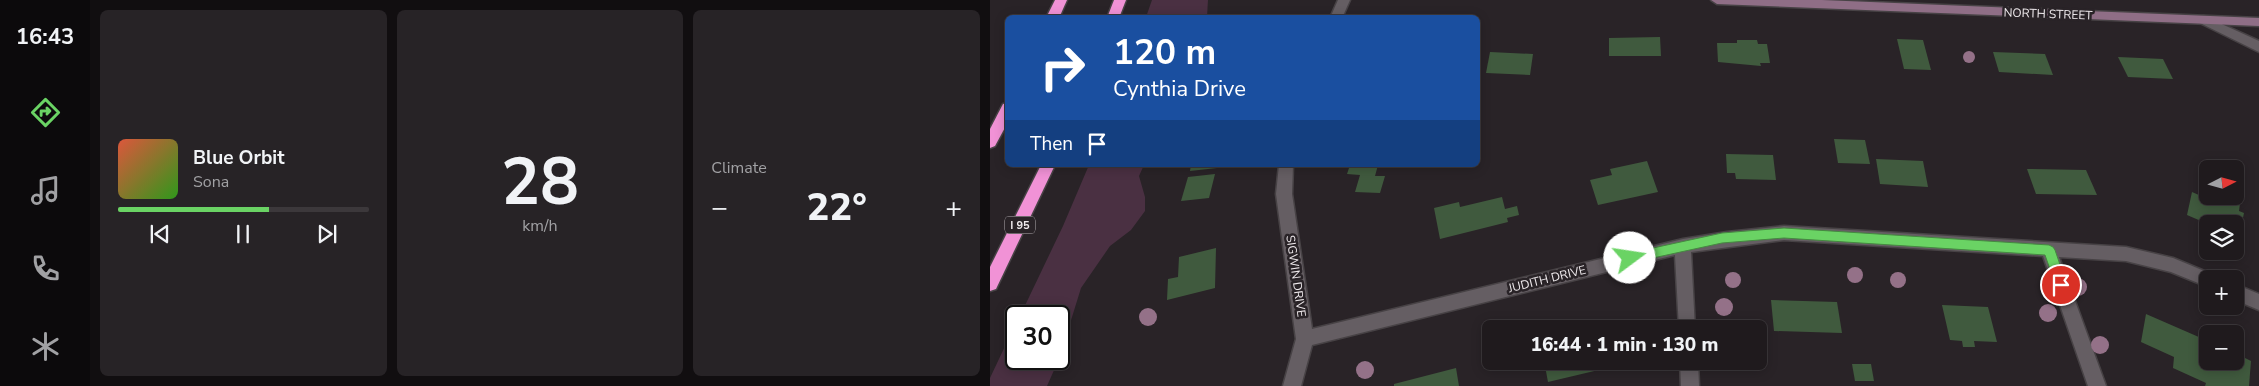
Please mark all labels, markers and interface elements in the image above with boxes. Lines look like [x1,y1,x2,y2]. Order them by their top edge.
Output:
street label: NORTH STREET [2003,4,2093,24]
text: 16:43 [16,22,74,52]
text: 120 m [1113,29,1216,76]
icon: right [1030,35,1095,100]
text: Cynthia Drive [1113,74,1246,104]
icon: directions [28,95,63,130]
icon: arrive [1083,130,1111,158]
text: Then [1030,131,1073,157]
text: 28 [501,138,579,227]
text: Blue Orbit [193,145,284,171]
text: Climate [711,157,767,179]
north arrow [2199,160,2244,205]
map controls [2199,160,2244,370]
text: Sona [193,171,229,193]
icon: music [28,173,63,208]
text: 22° [807,182,867,233]
text: − [711,189,728,227]
text: + [945,189,962,227]
text: km/h [522,215,558,237]
button: layers [2199,215,2244,260]
road number: I 95 [1005,216,1035,234]
icon: previous [146,220,174,248]
icon: pause [229,220,257,248]
icon: next [313,220,341,248]
position arrow [1603,231,1655,283]
street label: SIGWIN DRIVE [1282,234,1310,318]
icon: phone [28,251,63,286]
street label: JUDITH DRIVE [1506,262,1587,297]
pin [2040,264,2082,306]
button: + [2199,270,2244,315]
icon: arrive [2047,271,2075,299]
speed limit sign: 30 [1005,305,1070,370]
button: − [2199,325,2244,370]
icon: climate [28,329,63,364]
text: 16:44 · 1 min · 130 m [1531,332,1718,358]

